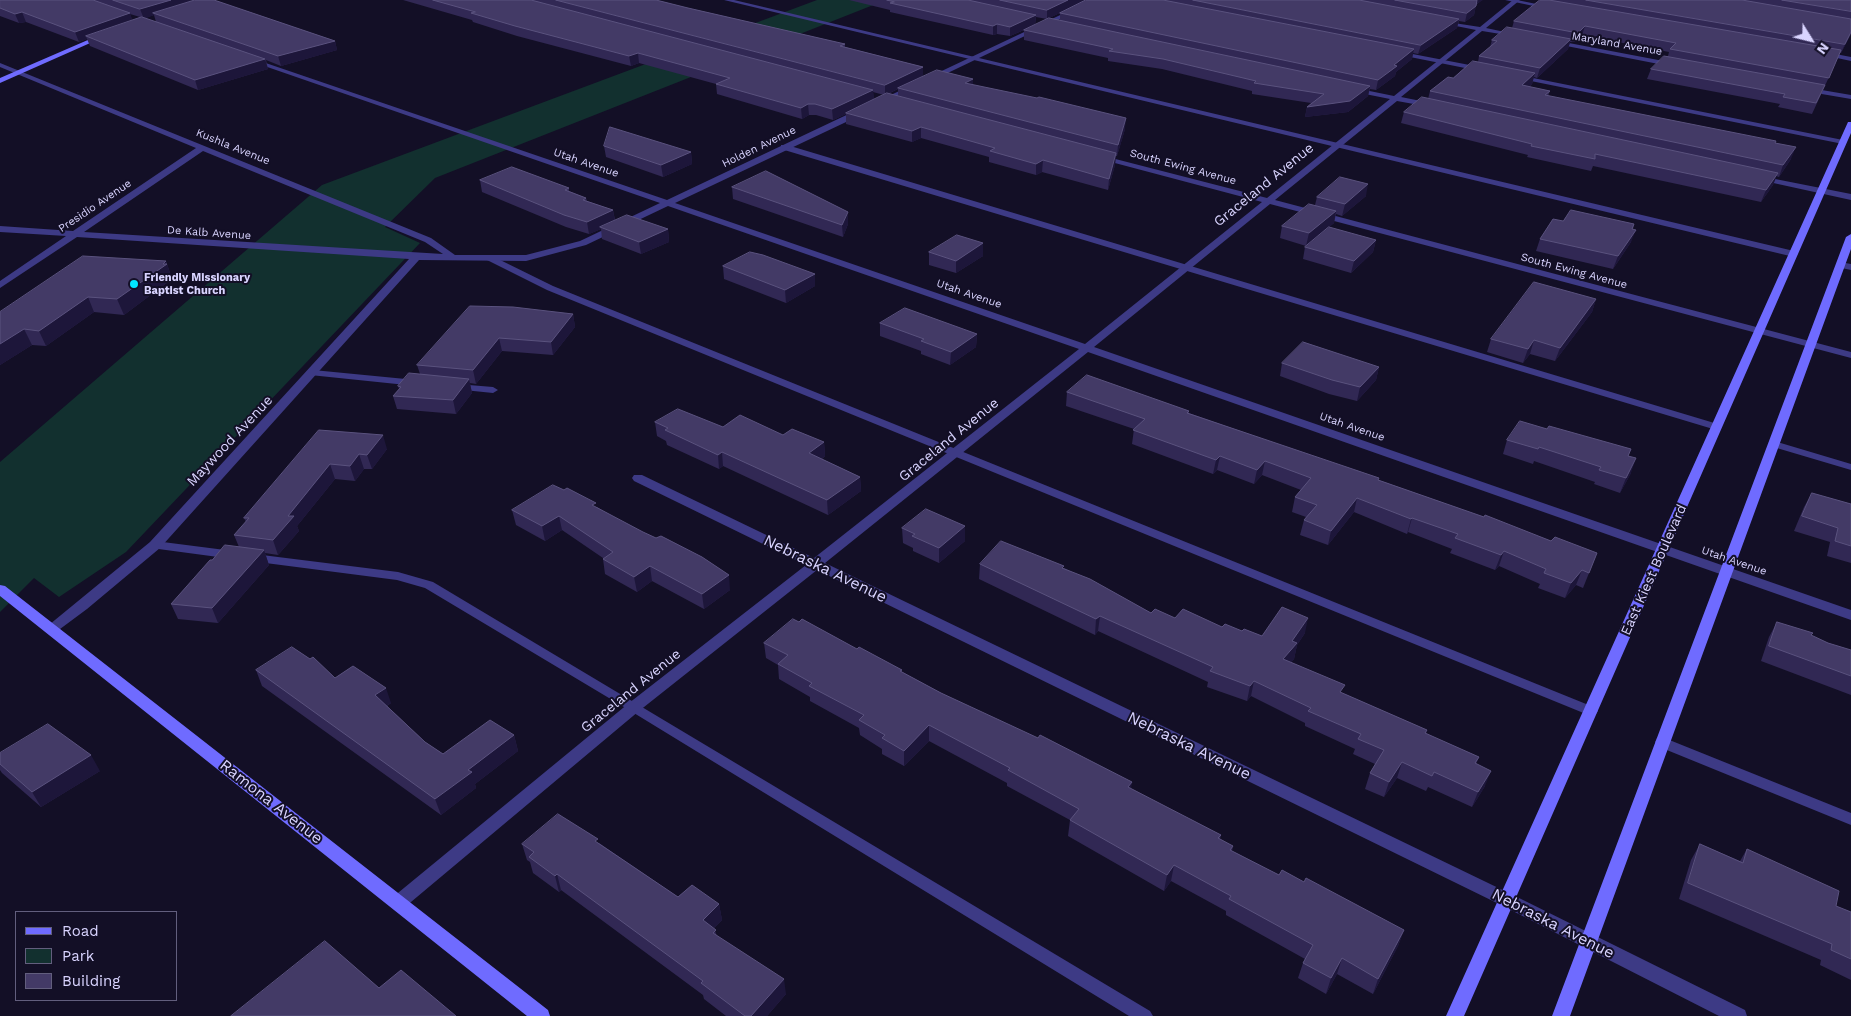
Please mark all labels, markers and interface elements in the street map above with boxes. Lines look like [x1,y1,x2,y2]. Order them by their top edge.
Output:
north arrow [1786,15,1836,65]
street label: Maryland Avenue [1571,30,1663,58]
text: N [1814,40,1833,58]
street label: Holden Avenue [720,123,798,171]
street label: Kushla Avenue [194,126,272,168]
street label: Graceland Avenue [1211,140,1317,230]
street label: Utah Avenue [552,146,620,180]
street label: South Ewing Avenue [1128,146,1238,188]
street label: Presidio Avenue [56,177,134,235]
street label: De Kalb Avenue [167,223,251,243]
street label: South Ewing Avenue [1519,250,1629,292]
place label: Friendly Missionary Baptist Church [144,271,250,297]
street label: Utah Avenue [935,277,1003,311]
marker: Friendly Missionary Baptist Church [128,278,140,290]
street label: Maywood Avenue [184,392,276,490]
street label: Graceland Avenue [896,395,1002,485]
street label: Utah Avenue [1318,410,1386,444]
street label: East Kiest Boulevard [1618,502,1690,638]
street label: Nebraska Avenue [760,531,890,607]
street label: Utah Avenue [1700,544,1768,578]
street label: Graceland Avenue [578,646,684,736]
street label: Nebraska Avenue [1124,708,1254,784]
street label: Ramona Avenue [216,756,326,848]
street label: Nebraska Avenue [1489,885,1617,963]
legend [15,911,178,1001]
text: Road [62,922,99,940]
text: Park [62,947,94,965]
text: Building [62,972,120,990]

